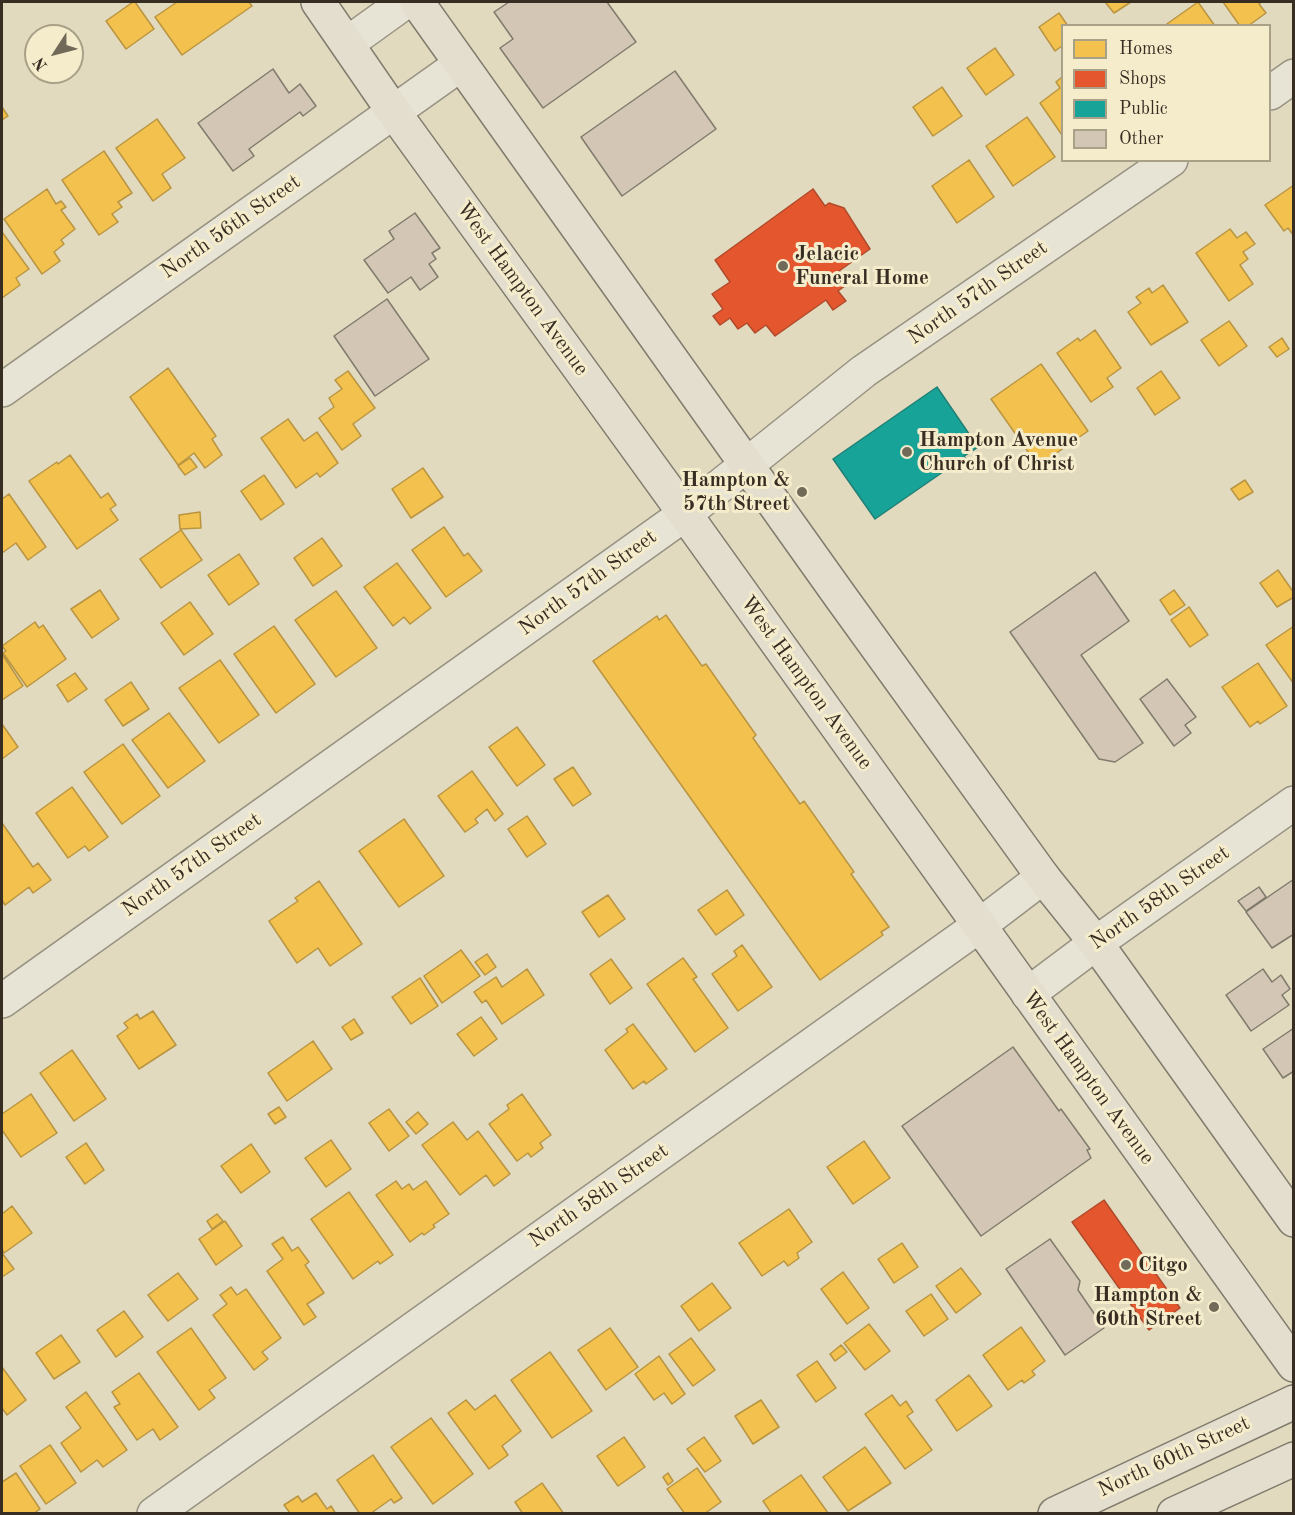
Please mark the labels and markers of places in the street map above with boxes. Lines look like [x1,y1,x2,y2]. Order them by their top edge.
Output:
place label: Jelacic Funeral Home [795,241,929,291]
marker: Jelacic Funeral Home [776,259,790,273]
place label: Hampton Avenue Church of Christ [919,427,1078,477]
marker: Hampton Avenue Church of Christ [900,445,914,459]
place label: Hampton & 57th Street [682,467,790,517]
marker: Hampton & 57th Street [795,485,809,499]
place label: Citgo [1138,1252,1188,1278]
marker: Citgo [1119,1258,1133,1272]
place label: Hampton & 60th Street [1094,1282,1202,1332]
marker: Hampton & 60th Street [1207,1300,1221,1314]

